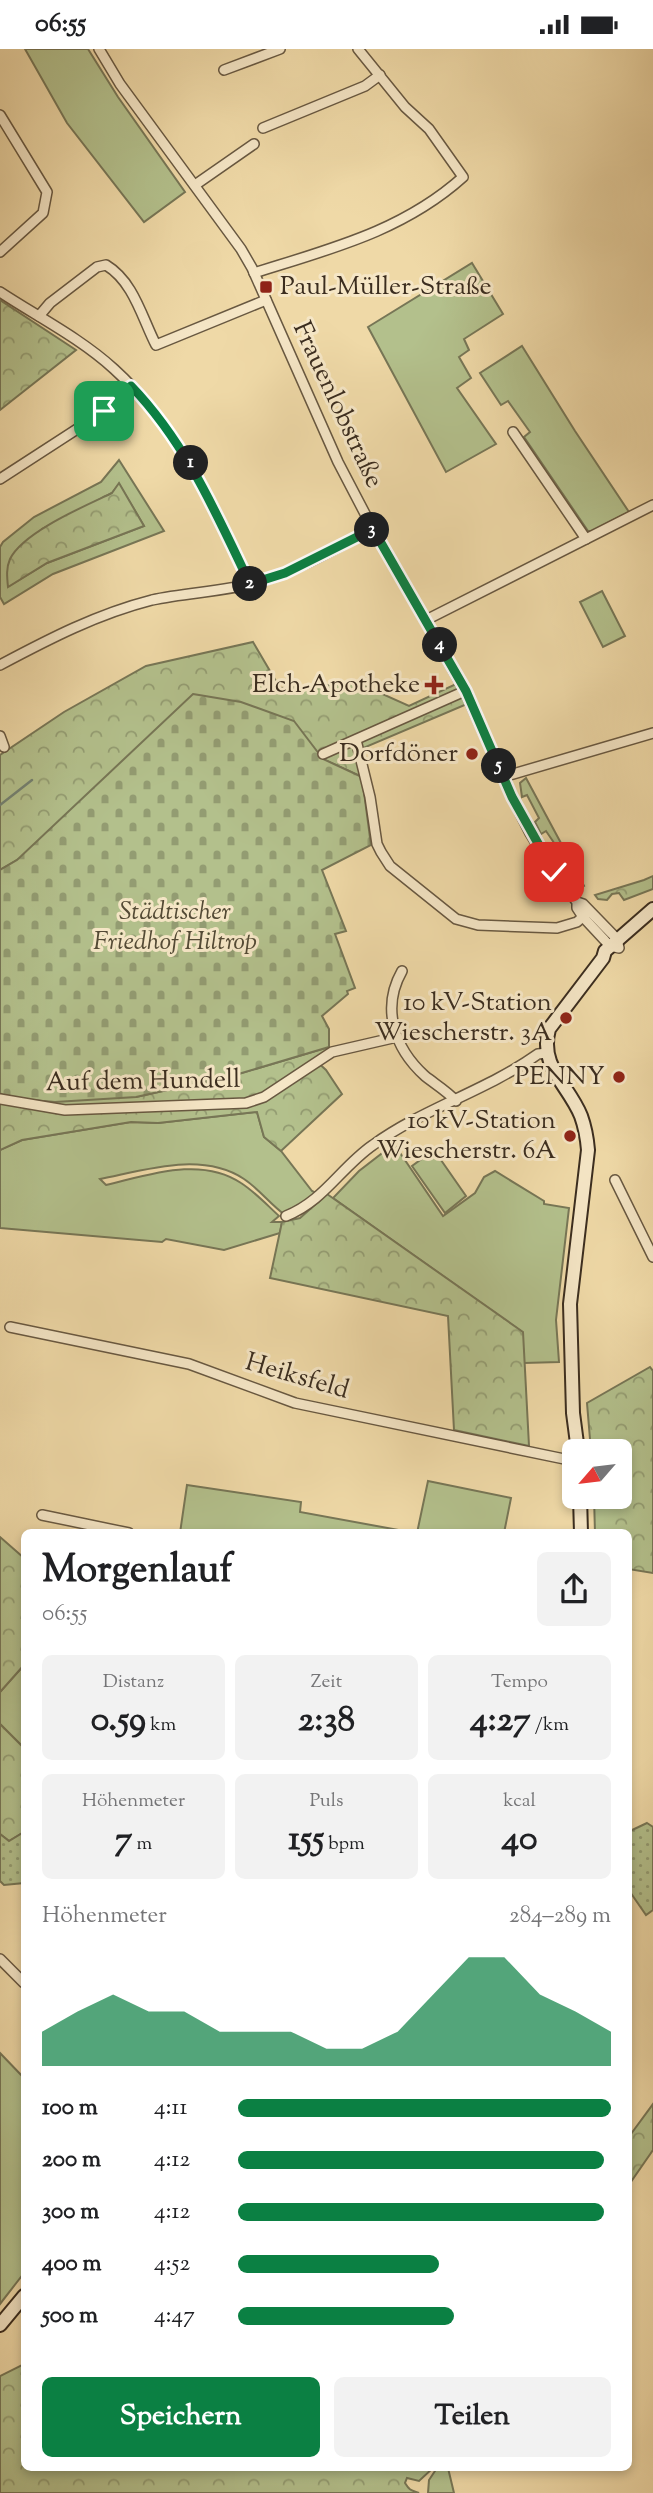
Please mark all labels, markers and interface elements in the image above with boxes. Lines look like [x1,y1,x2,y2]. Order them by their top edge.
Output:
text: 06:55 [35,6,86,43]
place label: Paul-Müller-Straße [280,269,492,306]
marker: Paul-Müller-Straße [258,279,274,295]
street label: Frauenlobstraße [282,316,392,494]
pin [74,381,134,441]
icon: arrive [85,392,123,430]
pin: 1 [174,445,208,481]
text: 1 [187,449,194,476]
pin: 3 [354,512,390,547]
text: 3 [368,516,375,543]
pin: 2 [232,567,268,601]
text: 2 [245,570,254,597]
pin: 4 [422,627,458,663]
text: 4 [435,631,444,658]
place label: Elch-Apotheke [252,667,420,704]
marker: Elch-Apotheke [426,677,442,693]
place label: Dorfdöner [339,736,458,773]
marker: Dorfdöner [464,746,480,762]
pin: 5 [482,749,516,783]
text: 5 [495,752,502,779]
pin [524,842,584,902]
icon: check [535,853,573,891]
park label: Städtischer Friedhof Hiltrop [93,894,257,961]
place label: 10 kV-Station Wiescherstr. 3A [374,985,552,1052]
marker: 10 kV-Station Wiescherstr. 3A [558,1010,574,1026]
place label: PENNY [515,1059,605,1096]
street label: Auf dem Hundell [45,1062,241,1102]
marker: PENNY [611,1069,627,1085]
place label: 10 kV-Station Wiescherstr. 6A [376,1103,556,1170]
marker: 10 kV-Station Wiescherstr. 6A [562,1128,578,1144]
street label: Heiksfeld [241,1345,354,1410]
north arrow [562,1439,632,1509]
map controls [562,1439,632,1509]
text: Morgenlauf [42,1545,233,1599]
button: share [537,1552,611,1626]
text: 06:55 [42,1598,87,1631]
text: Distanz [103,1669,164,1696]
text: Zeit [311,1669,342,1696]
text: Tempo [491,1669,548,1696]
text: 0.59 [91,1696,146,1747]
text: 2:38 [298,1696,355,1747]
text: 4:27 [470,1696,531,1747]
text: km [146,1712,176,1739]
text: /km [531,1712,569,1739]
text: Höhenmeter [82,1788,185,1815]
text: Puls [309,1788,344,1815]
text: kcal [503,1788,536,1815]
text: 7 [115,1815,132,1866]
text: 155 [288,1815,324,1866]
text: 40 [502,1815,537,1866]
text: m [132,1831,152,1858]
text: bpm [324,1831,365,1858]
text: Höhenmeter [42,1900,167,1933]
text: 284–289 m [509,1900,611,1933]
text: 100 m [42,2092,98,2125]
text: 4:11 [154,2092,187,2125]
text: 200 m [42,2144,101,2177]
text: 4:12 [154,2144,190,2177]
text: 300 m [42,2196,99,2229]
text: 4:12 [154,2196,190,2229]
text: 400 m [42,2248,102,2281]
text: 4:52 [154,2248,190,2281]
text: 500 m [42,2300,98,2333]
text: 4:47 [154,2300,195,2333]
button: Speichern [42,2377,320,2457]
button: Teilen [334,2377,611,2457]

